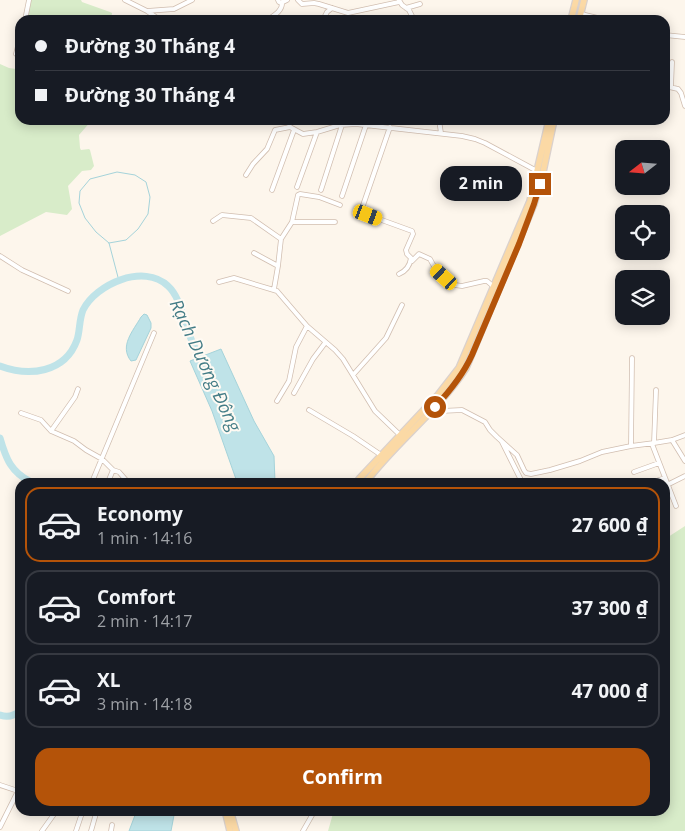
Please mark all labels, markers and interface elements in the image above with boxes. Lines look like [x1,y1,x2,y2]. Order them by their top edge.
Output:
text: Đường 30 Tháng 4 [65,33,235,59]
text: Đường 30 Tháng 4 [65,82,235,108]
north arrow [615,140,670,195]
map controls [615,140,670,325]
callout: 2 min [440,166,522,202]
text: 2 min [459,172,503,194]
route end [529,173,551,195]
car [351,203,384,227]
button: locate [615,205,670,260]
car [427,261,460,293]
button: layers [615,270,670,325]
water label: Rạch Dương Đông [165,295,247,436]
route start [424,396,446,418]
text: Economy [97,501,183,527]
icon: car [37,502,82,547]
text: 27 600 ₫ [571,512,648,538]
text: 1 min · 14:16 [97,527,192,549]
text: Comfort [97,584,176,610]
icon: car [37,585,82,630]
text: 37 300 ₫ [571,595,648,621]
text: 2 min · 14:17 [97,610,192,632]
text: XL [97,667,120,693]
icon: car [37,668,82,713]
text: 47 000 ₫ [571,678,648,704]
text: 3 min · 14:18 [97,693,192,715]
button: Confirm [35,748,650,806]

